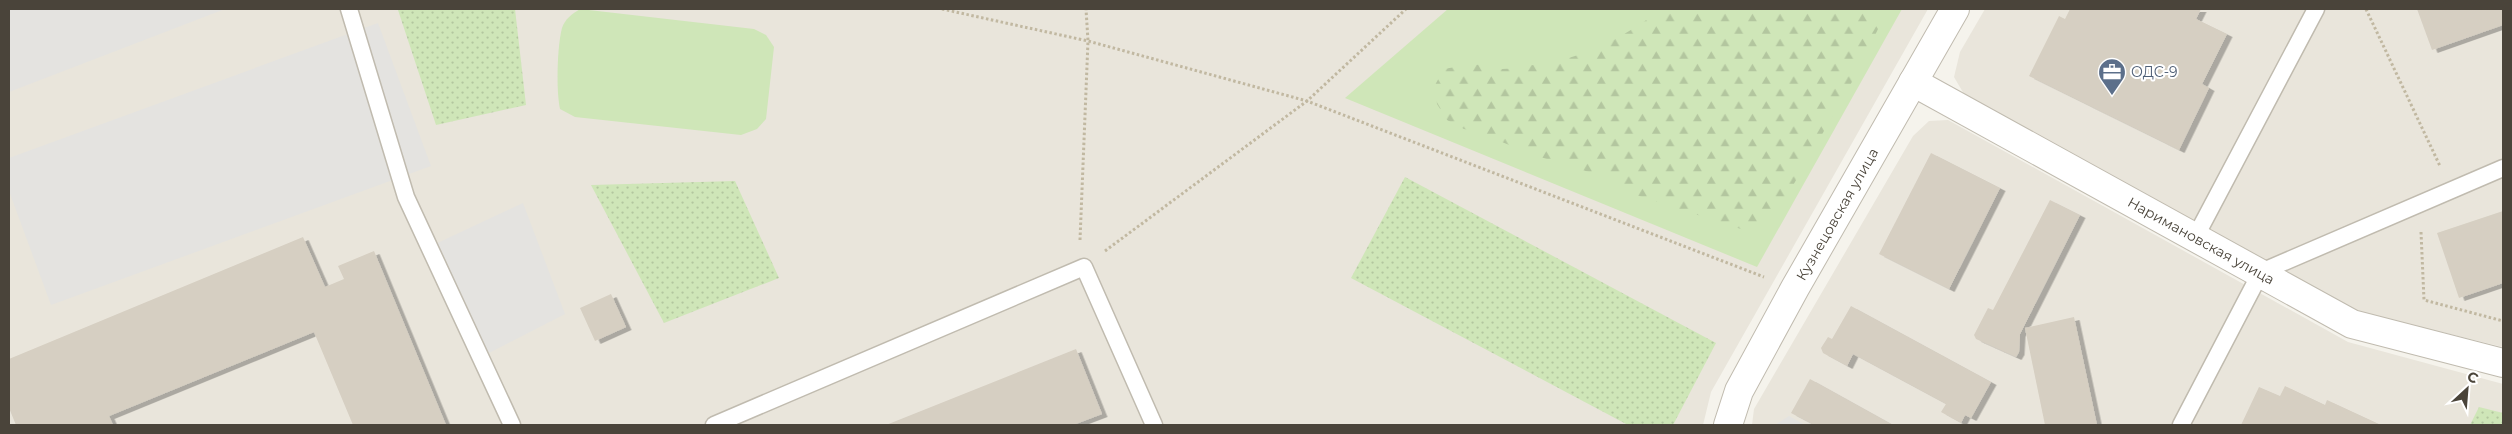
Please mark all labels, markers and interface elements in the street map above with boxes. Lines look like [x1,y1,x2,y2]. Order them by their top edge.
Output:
office icon: ОДС-9 [2097,57,2127,96]
place label: ОДС-9 [2131,63,2178,81]
street label: Кузнецовская улица [1792,145,1882,284]
street label: Наримановская улица [2125,193,2278,289]
north arrow [2442,364,2492,414]
text: С [2464,367,2481,388]

